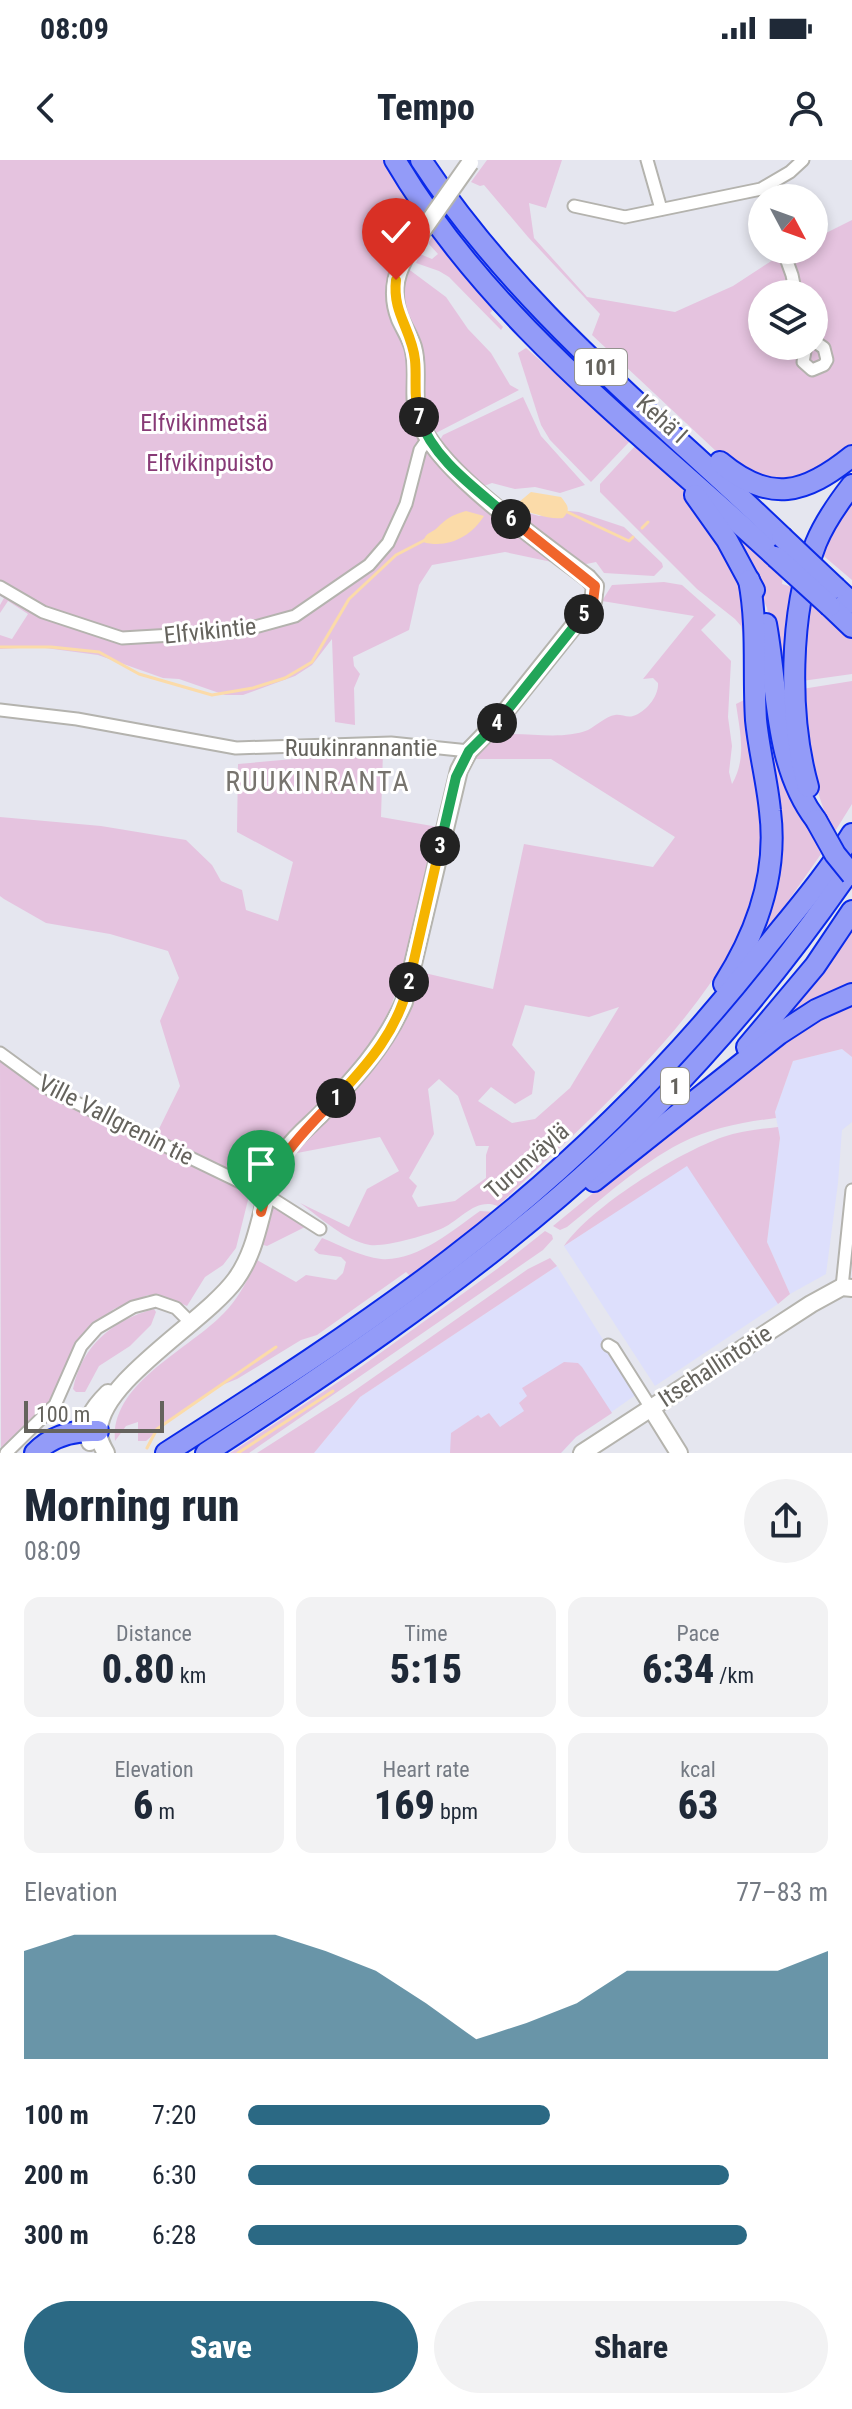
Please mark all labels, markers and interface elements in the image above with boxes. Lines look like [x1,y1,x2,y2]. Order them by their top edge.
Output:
text: 08:09 [40,11,109,46]
icon: back [24,86,68,130]
icon: person [784,86,828,130]
text: Tempo [377,87,475,129]
north arrow [748,184,828,264]
map controls [748,184,828,360]
pin [362,198,430,280]
icon: check [374,210,418,254]
button: layers [748,280,828,360]
road number: 101 [575,349,627,385]
street label: Kehä I [631,389,693,449]
pin: 7 [399,397,439,437]
text: 7 [413,404,425,429]
park label: Elfvikinmetsä [140,409,268,437]
park label: Elfvikinpuisto [146,449,274,477]
pin: 6 [491,499,531,539]
text: 6 [505,506,517,531]
pin: 5 [564,594,604,634]
text: 5 [578,601,590,626]
street label: Elfvikintie [162,612,258,650]
pin: 4 [477,703,517,743]
text: 4 [491,710,503,735]
street label: Ruukinrannantie [285,734,437,762]
district label: RUUKINRANTA [225,765,411,798]
pin: 3 [420,826,460,866]
text: 3 [434,833,446,858]
pin: 2 [389,962,429,1002]
text: 2 [403,969,415,994]
road number: 1 [661,1068,689,1104]
street label: Ville Vallgrenin tie [34,1069,198,1171]
pin: 1 [316,1078,356,1118]
text: 1 [330,1085,342,1110]
street label: Turunväylä [479,1117,575,1205]
pin [227,1130,295,1212]
icon: arrive [239,1142,283,1186]
street label: Itsehallintotie [653,1319,777,1413]
scale bar [24,1397,164,1433]
text: 100 m [36,1402,90,1427]
button: share [744,1479,828,1563]
text: Morning run [24,1480,240,1532]
text: 08:09 [24,1536,81,1566]
text: Distance [116,1621,192,1646]
text: Time [404,1621,448,1646]
text: Pace [676,1621,720,1646]
text: 0.80 [102,1646,175,1693]
text: 5:15 [390,1646,462,1693]
text: 6:34 [642,1646,714,1693]
text: km [175,1663,206,1688]
text: /km [714,1663,754,1688]
text: Elevation [114,1757,194,1782]
text: Heart rate [383,1757,469,1782]
text: kcal [680,1757,716,1782]
text: 6 [133,1782,153,1829]
text: 169 [374,1782,435,1829]
text: 63 [678,1782,718,1829]
text: m [153,1799,175,1824]
text: bpm [435,1799,478,1824]
text: Elevation [24,1877,118,1907]
text: 77–83 m [736,1877,828,1907]
text: 100 m [24,2100,89,2130]
text: 7:20 [152,2100,197,2130]
text: 200 m [24,2160,89,2190]
text: 6:30 [152,2160,197,2190]
text: 300 m [24,2220,89,2250]
text: 6:28 [152,2220,197,2250]
button: Save [24,2301,418,2393]
button: Share [434,2301,828,2393]

